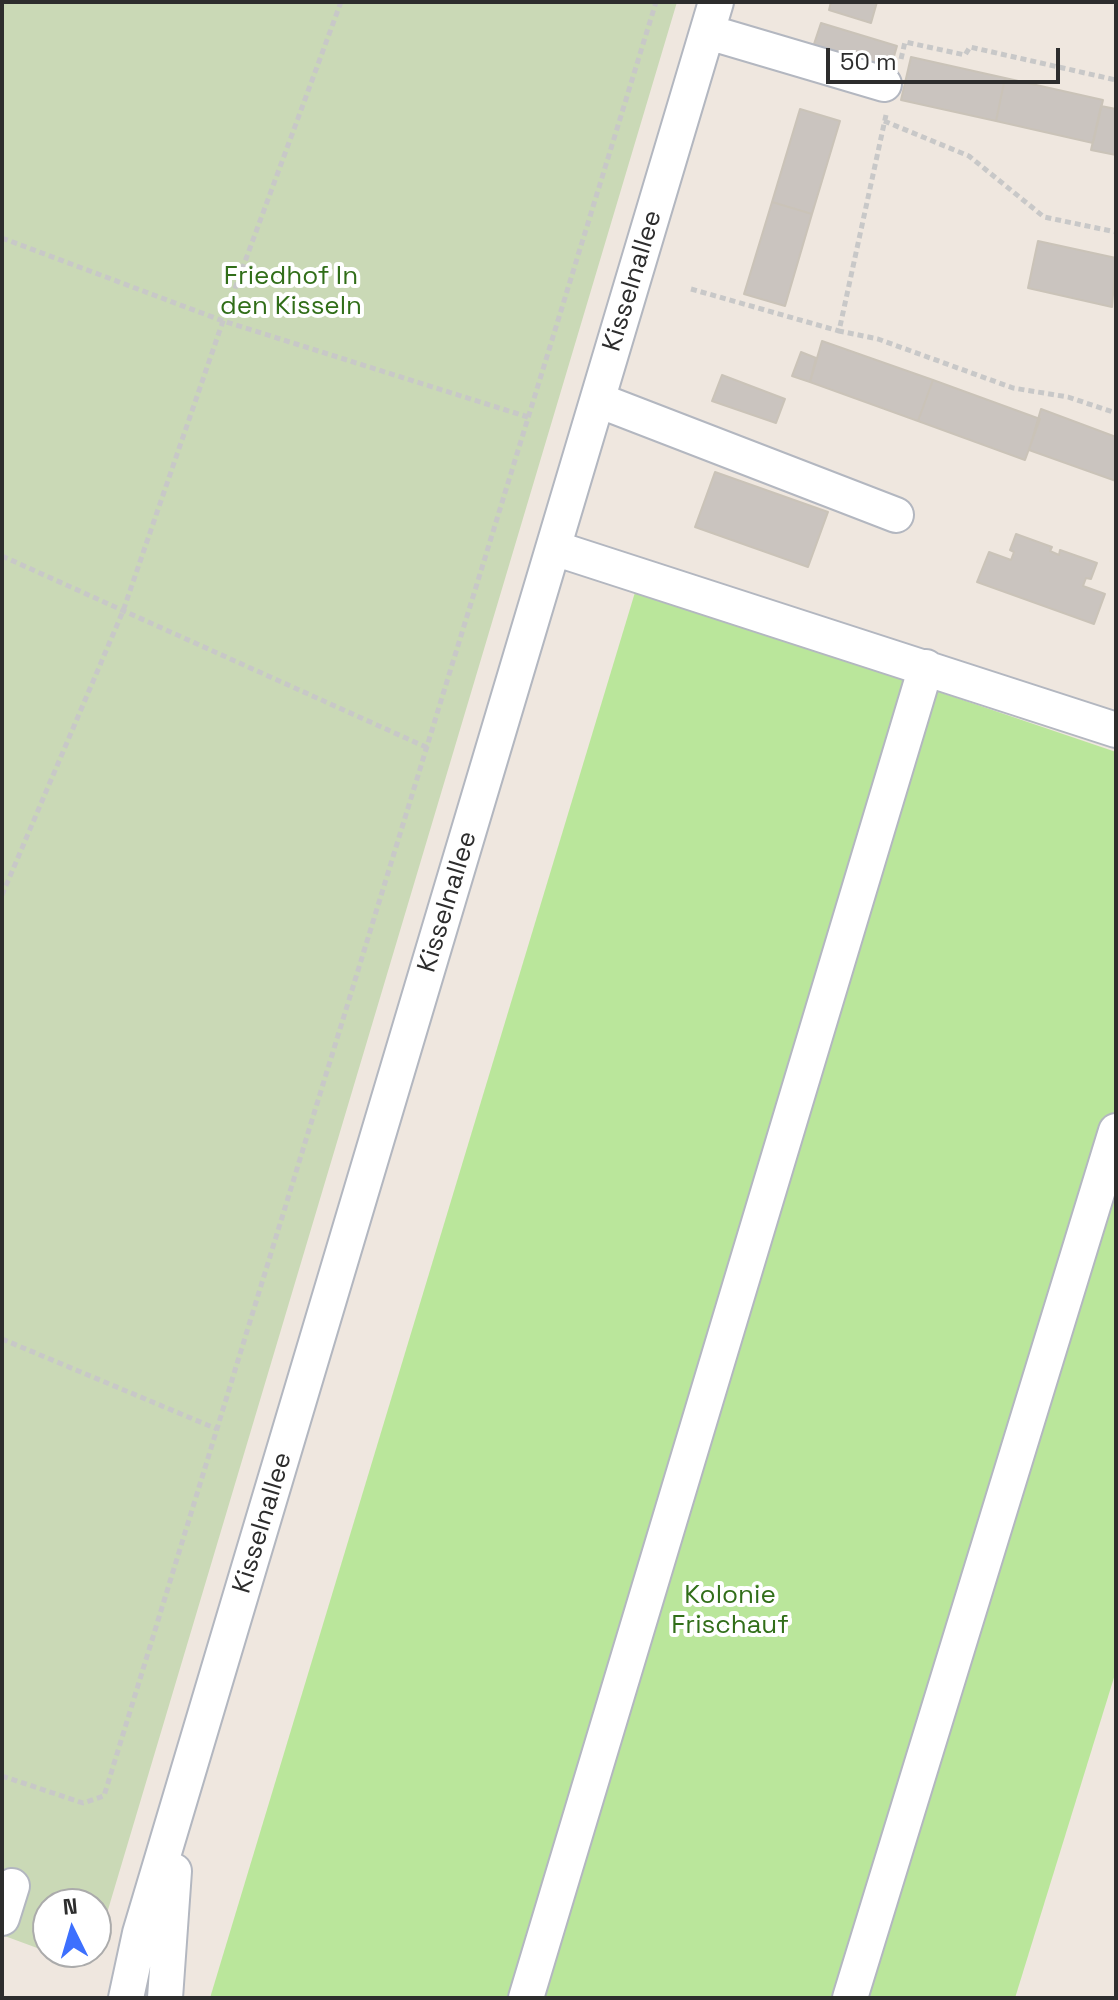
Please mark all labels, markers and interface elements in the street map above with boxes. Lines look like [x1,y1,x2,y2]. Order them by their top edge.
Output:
scale bar [830,32,1064,82]
text: 50 m [840,46,897,77]
street label: Kisselnallee [597,207,669,355]
park label: Friedhof In den Kisseln [220,261,362,322]
street label: Kisselnallee [412,828,484,976]
street label: Kisselnallee [227,1449,299,1597]
park label: Kolonie Frischauf [671,1580,789,1642]
north arrow [32,1888,112,1968]
text: N [62,1891,79,1921]

